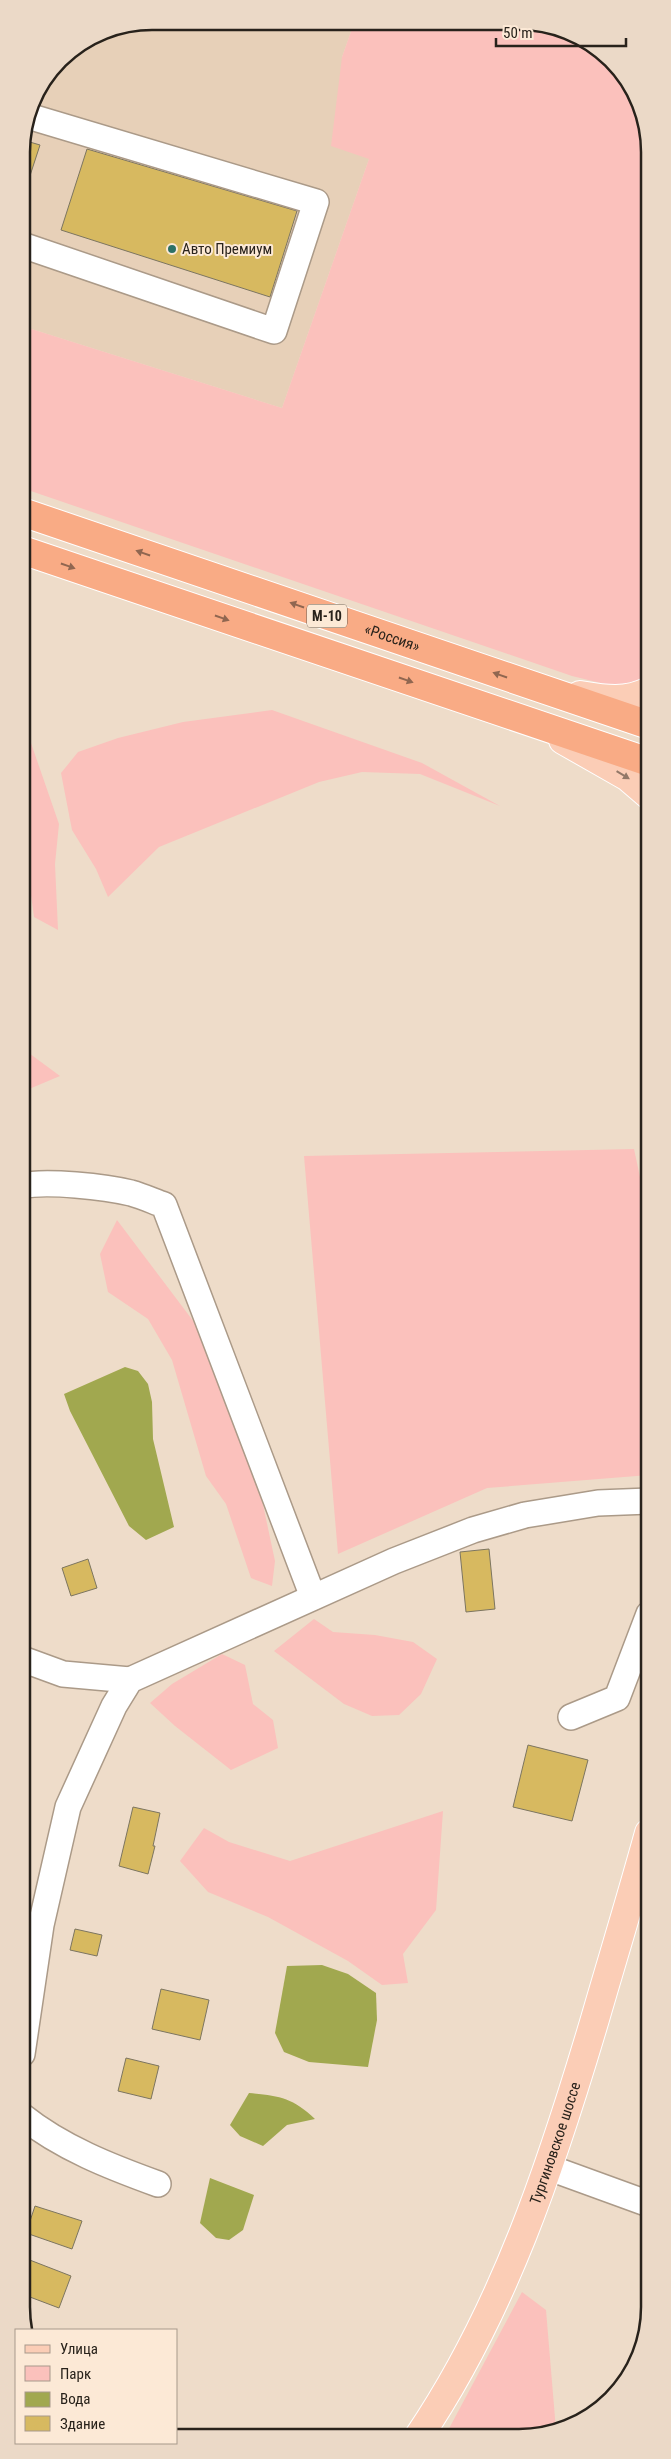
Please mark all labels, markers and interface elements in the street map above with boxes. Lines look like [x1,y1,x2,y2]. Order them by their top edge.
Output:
scale bar [496,15,626,47]
text: 50 m [503,24,533,42]
place label: Авто Премиум [182,240,272,258]
marker: Авто Премиум [166,243,178,255]
one-way arrow [135,549,150,557]
one-way arrow [61,562,76,570]
one-way arrow [289,601,304,609]
road number: М-10 [307,604,347,628]
one-way arrow [215,614,230,622]
street label: «Россия» [362,620,422,655]
one-way arrow [493,671,508,678]
one-way arrow [398,677,413,684]
one-way arrow [617,770,630,779]
street label: Тургиновское шоссе [526,2080,584,2207]
legend [15,2329,178,2444]
text: Улица [60,2340,98,2358]
text: Парк [60,2365,91,2383]
text: Вода [60,2390,90,2408]
text: Здание [60,2415,105,2433]

